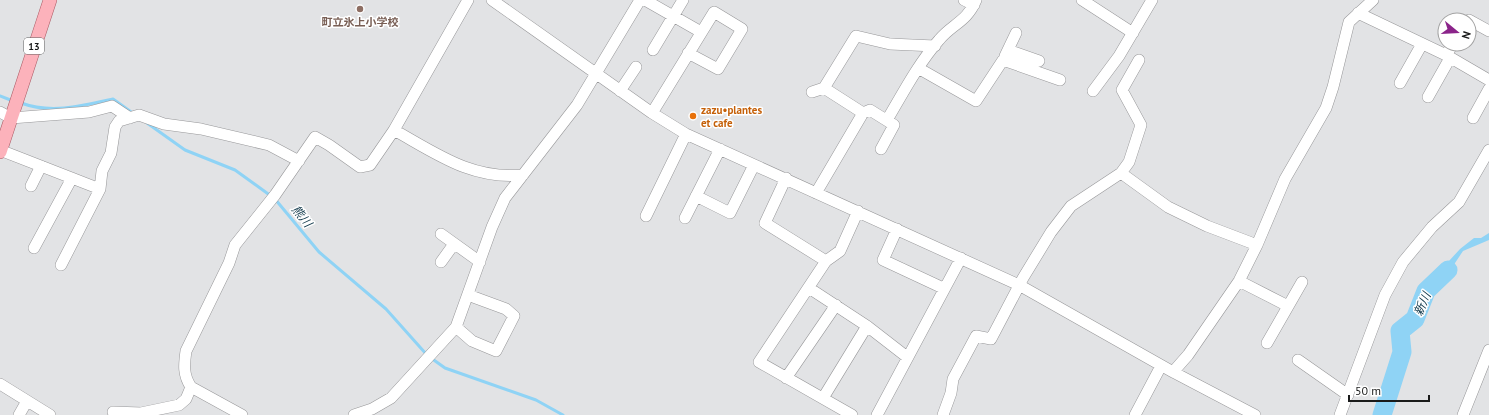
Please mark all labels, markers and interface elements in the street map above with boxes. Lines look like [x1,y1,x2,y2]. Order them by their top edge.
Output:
marker: 町立氷上小学校 [355,4,365,14]
north arrow [1437,12,1477,52]
place label: 町立氷上小学校 [322,15,399,29]
text: N [1459,29,1474,41]
road number: 13 [24,38,44,54]
place label: zazu•plantes et cafe [701,103,762,130]
marker: zazu•plantes et cafe [688,111,698,121]
water label: 熊川 [289,202,317,232]
water label: 新川 [1410,288,1435,318]
scale bar [1349,377,1429,403]
text: 50 m [1355,383,1381,398]

